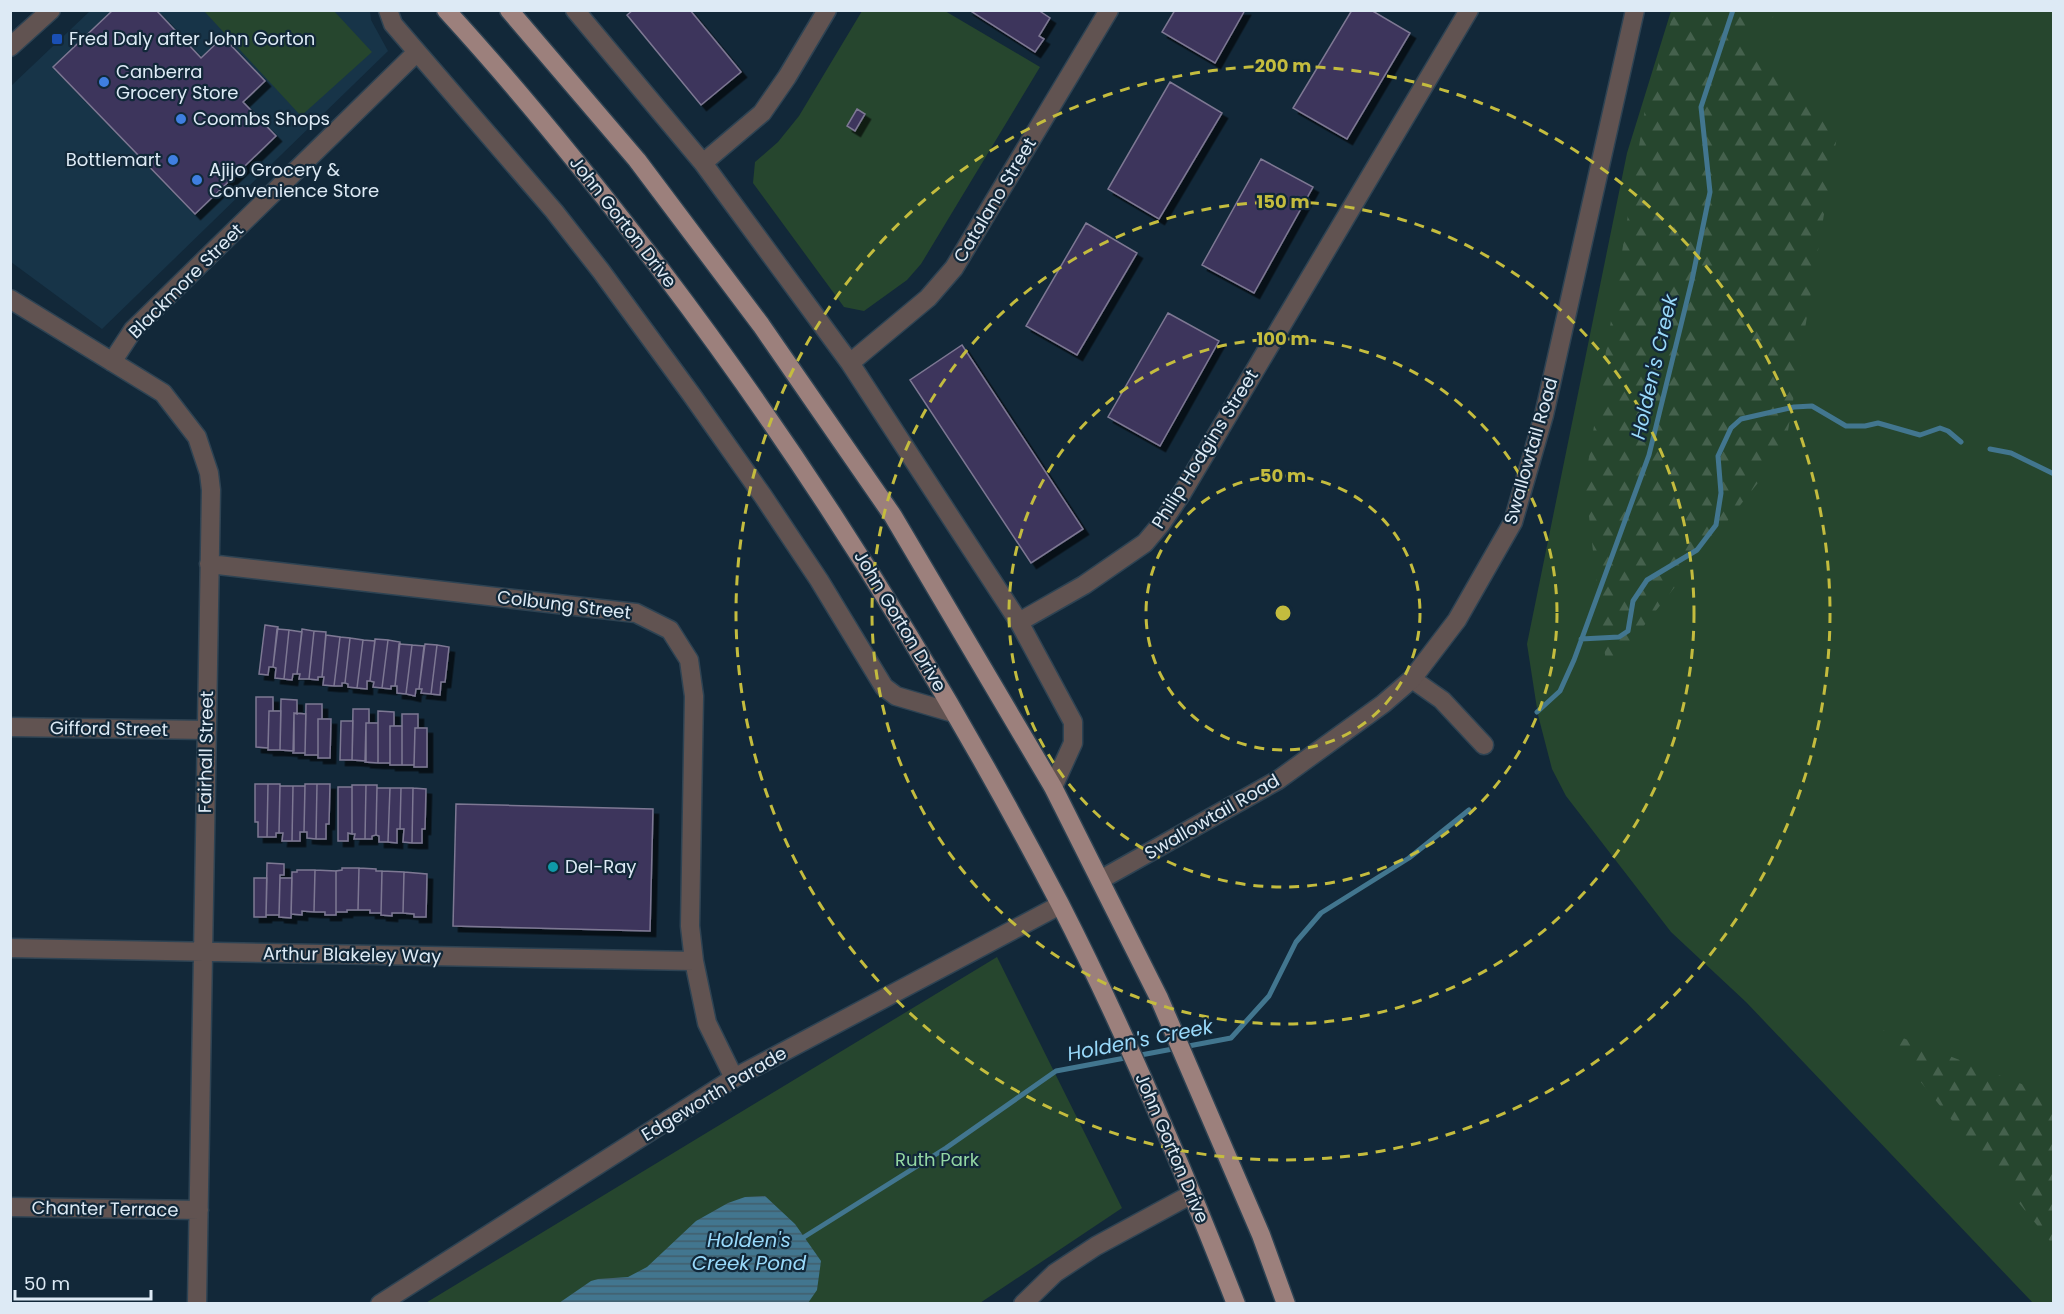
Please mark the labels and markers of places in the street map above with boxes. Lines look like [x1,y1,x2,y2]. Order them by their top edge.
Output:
place label: Fred Daly after John Gorton [69,26,315,51]
marker: Fred Daly after John Gorton [50,32,64,46]
place label: Canberra Grocery Store [116,59,239,105]
marker: Canberra Grocery Store [97,75,111,89]
place label: Coombs Shops [193,106,330,131]
marker: Coombs Shops [174,112,188,126]
place label: Bottlemart [66,147,161,172]
marker: Bottlemart [166,153,180,167]
place label: Ajijo Grocery & Convenience Store [209,157,379,203]
marker: Ajijo Grocery & Convenience Store [190,173,204,187]
centre of rings [1273,603,1293,623]
place label: Del-Ray [565,854,636,879]
marker: Del-Ray [546,860,560,874]

